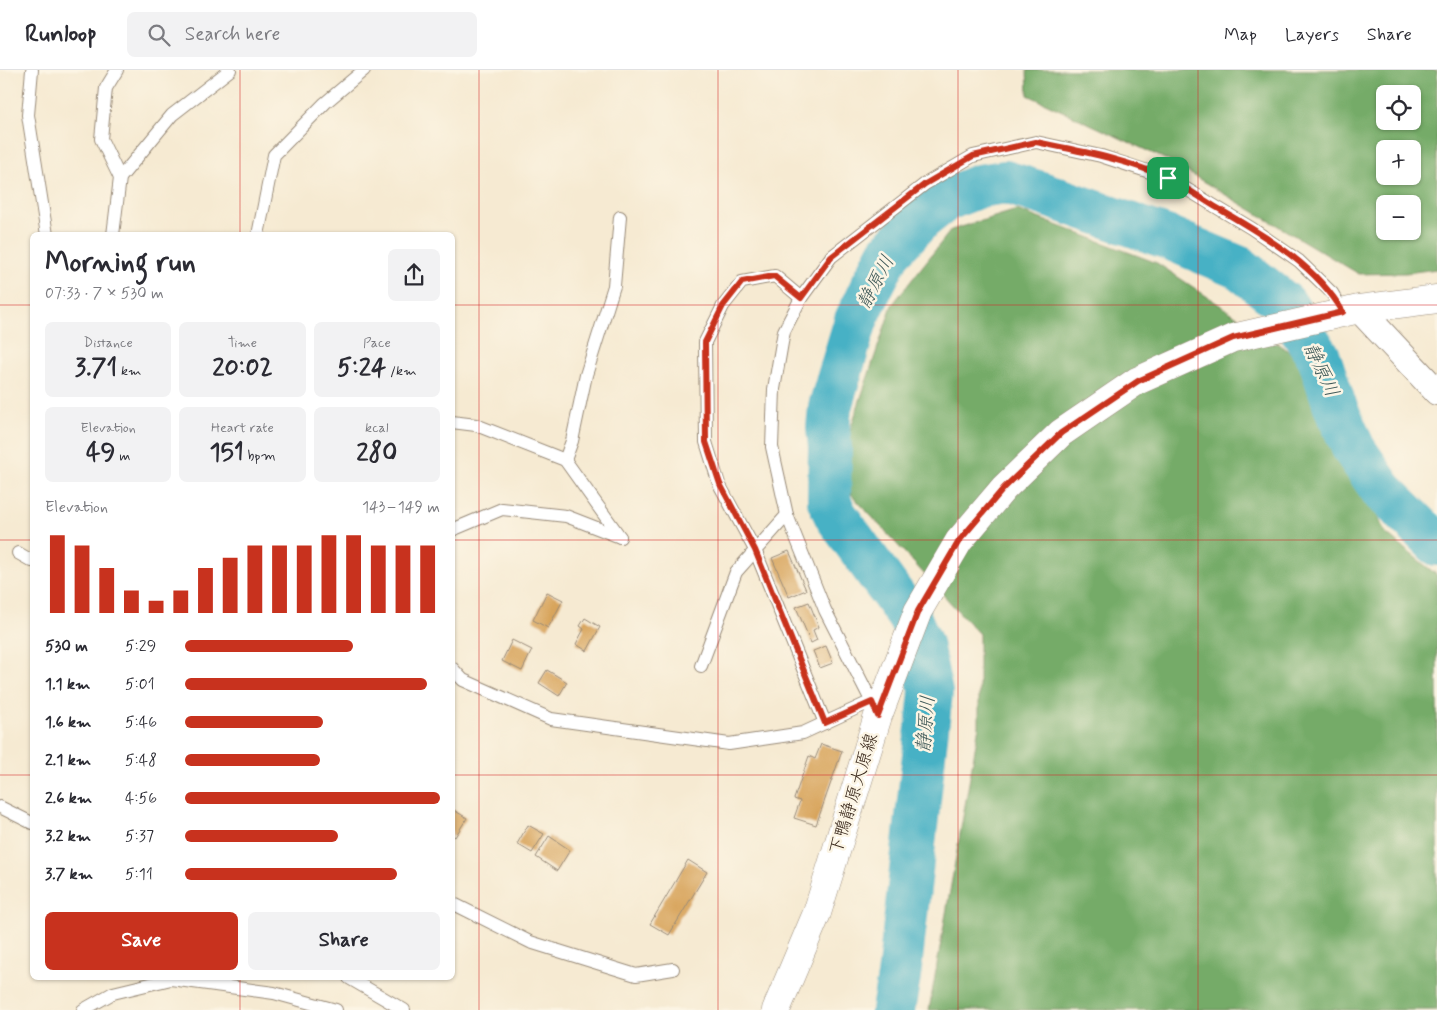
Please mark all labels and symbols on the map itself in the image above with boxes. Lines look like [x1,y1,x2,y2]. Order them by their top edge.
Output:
pin [1147,157,1189,199]
water label: 静原川 [852,251,900,313]
water label: 静原川 [1298,339,1344,401]
water label: 静原川 [911,695,941,753]
street label: 下鴨静原大原線 [824,730,884,858]

